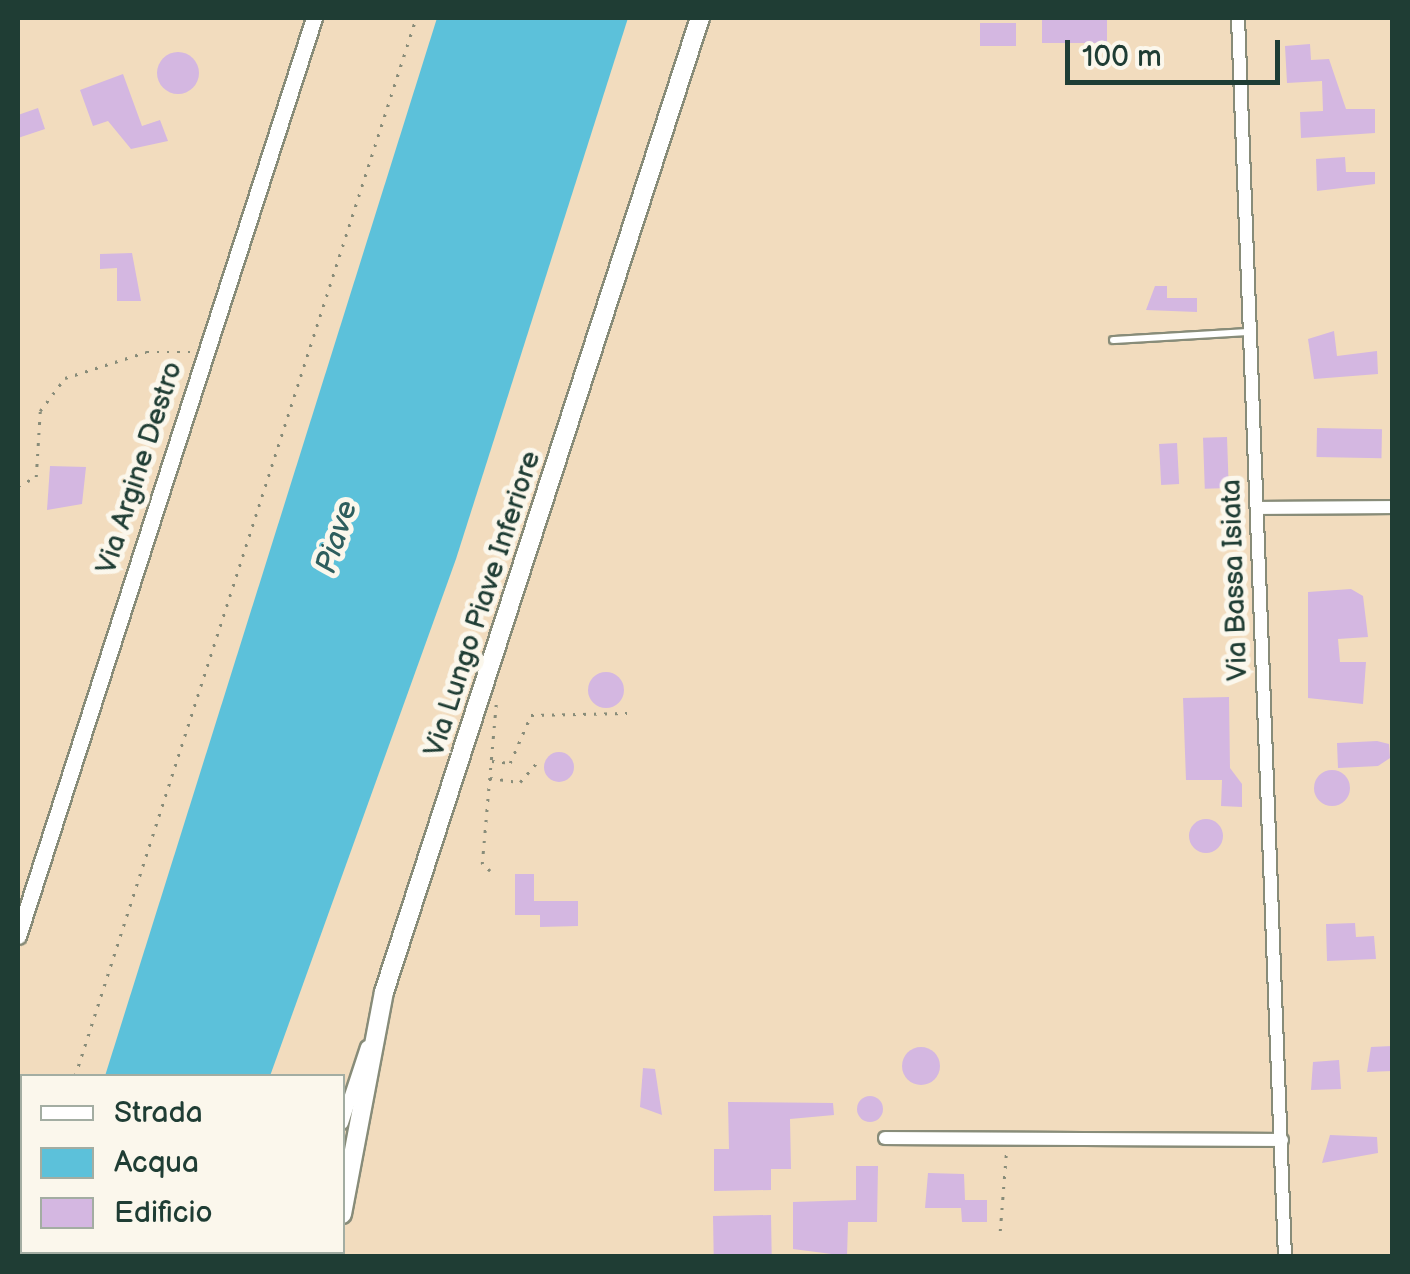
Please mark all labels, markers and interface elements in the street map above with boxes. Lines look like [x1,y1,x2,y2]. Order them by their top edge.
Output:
scale bar [1070,20,1285,82]
text: 100 m [1082,39,1162,75]
street label: Via Argine Destro [90,358,190,578]
street label: Via Lungo Piave Inferiore [418,447,548,761]
street label: Via Bassa Isiata [1215,478,1255,682]
water label: Piave [308,496,366,578]
legend [20,1074,345,1254]
text: Strada [114,1095,203,1131]
text: Acqua [114,1145,199,1181]
text: Edificio [114,1195,213,1231]

